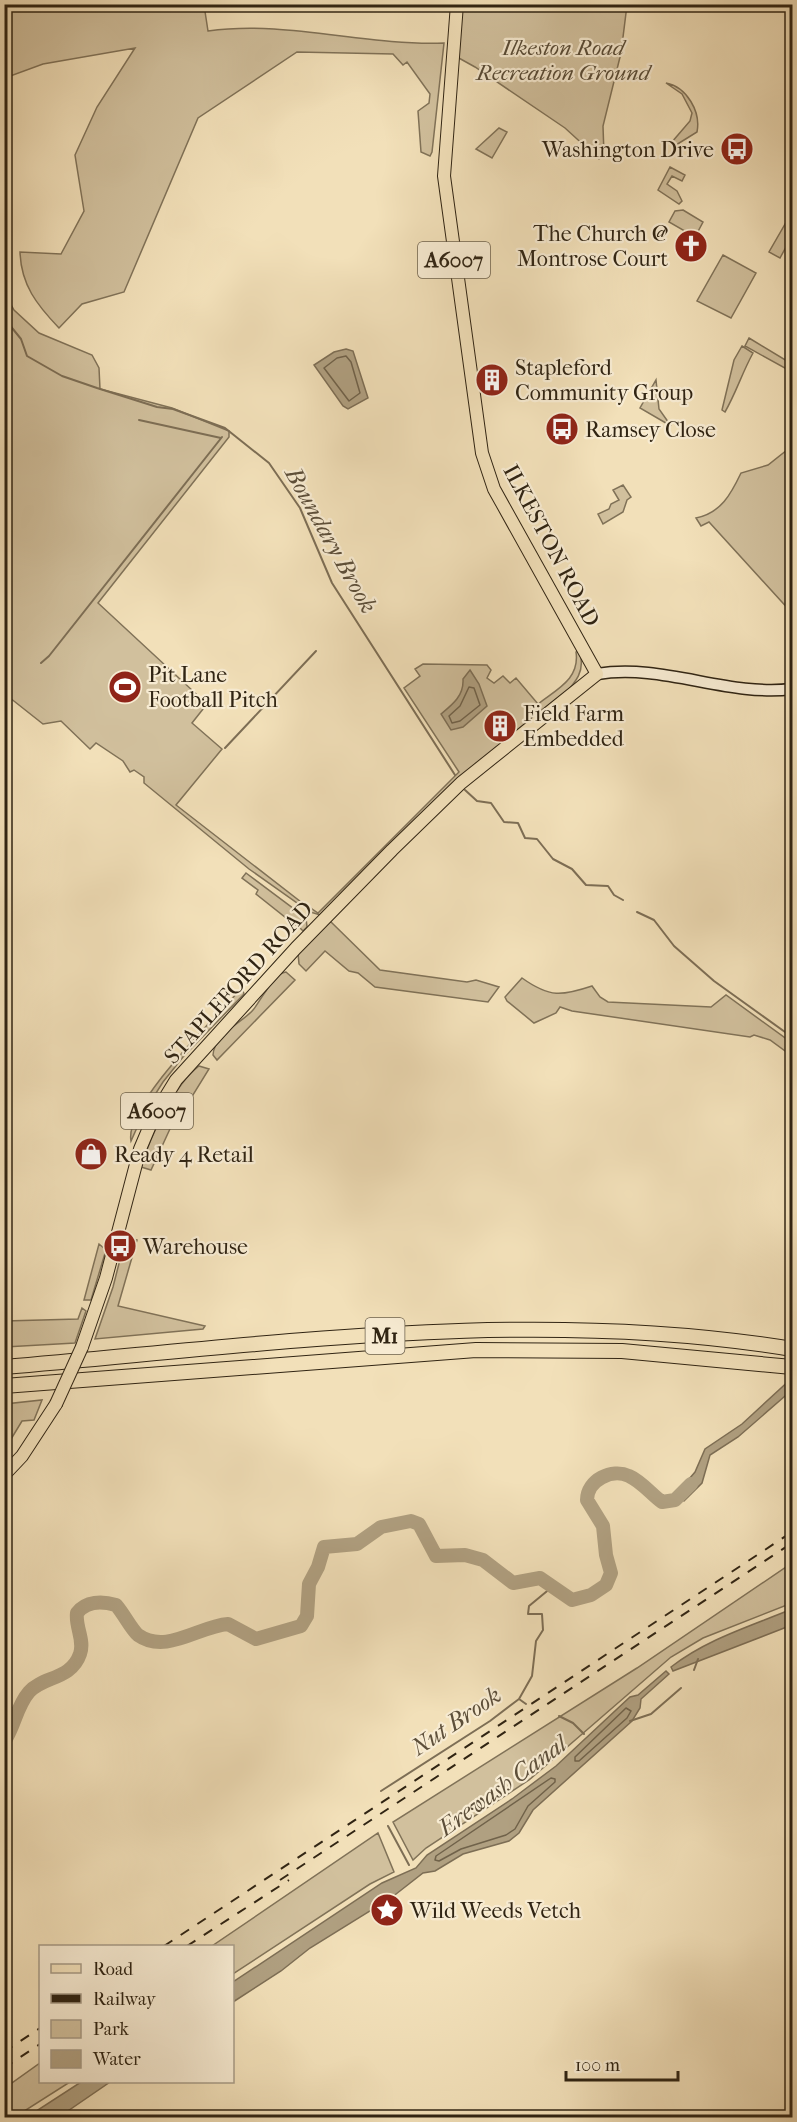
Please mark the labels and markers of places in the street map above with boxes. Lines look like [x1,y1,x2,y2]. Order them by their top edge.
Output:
bus stop icon: Washington Drive [719,131,755,167]
place label: Washington Drive [541,137,714,163]
place label: The Church @ Montrose Court [517,221,668,272]
church icon: The Church @ Montrose Court [673,228,709,264]
place label: Stapleford Community Group [515,355,693,406]
building icon: Stapleford Community Group [474,362,510,398]
bus stop icon: Ramsey Close [544,411,580,447]
place label: Ramsey Close [585,417,716,443]
place label: Pit Lane Football Pitch [148,662,278,713]
sports icon: Pit Lane Football Pitch [107,669,143,705]
place label: Field Farm Embedded [523,701,625,752]
building icon: Field Farm Embedded [482,708,518,744]
shop icon: Ready 4 Retail [73,1136,109,1172]
place label: Ready 4 Retail [114,1142,254,1168]
bus stop icon: Warehouse [102,1228,138,1264]
place label: Warehouse [142,1234,248,1260]
place icon: Wild Weeds Vetch [369,1892,405,1928]
place label: Wild Weeds Vetch [409,1898,582,1924]

